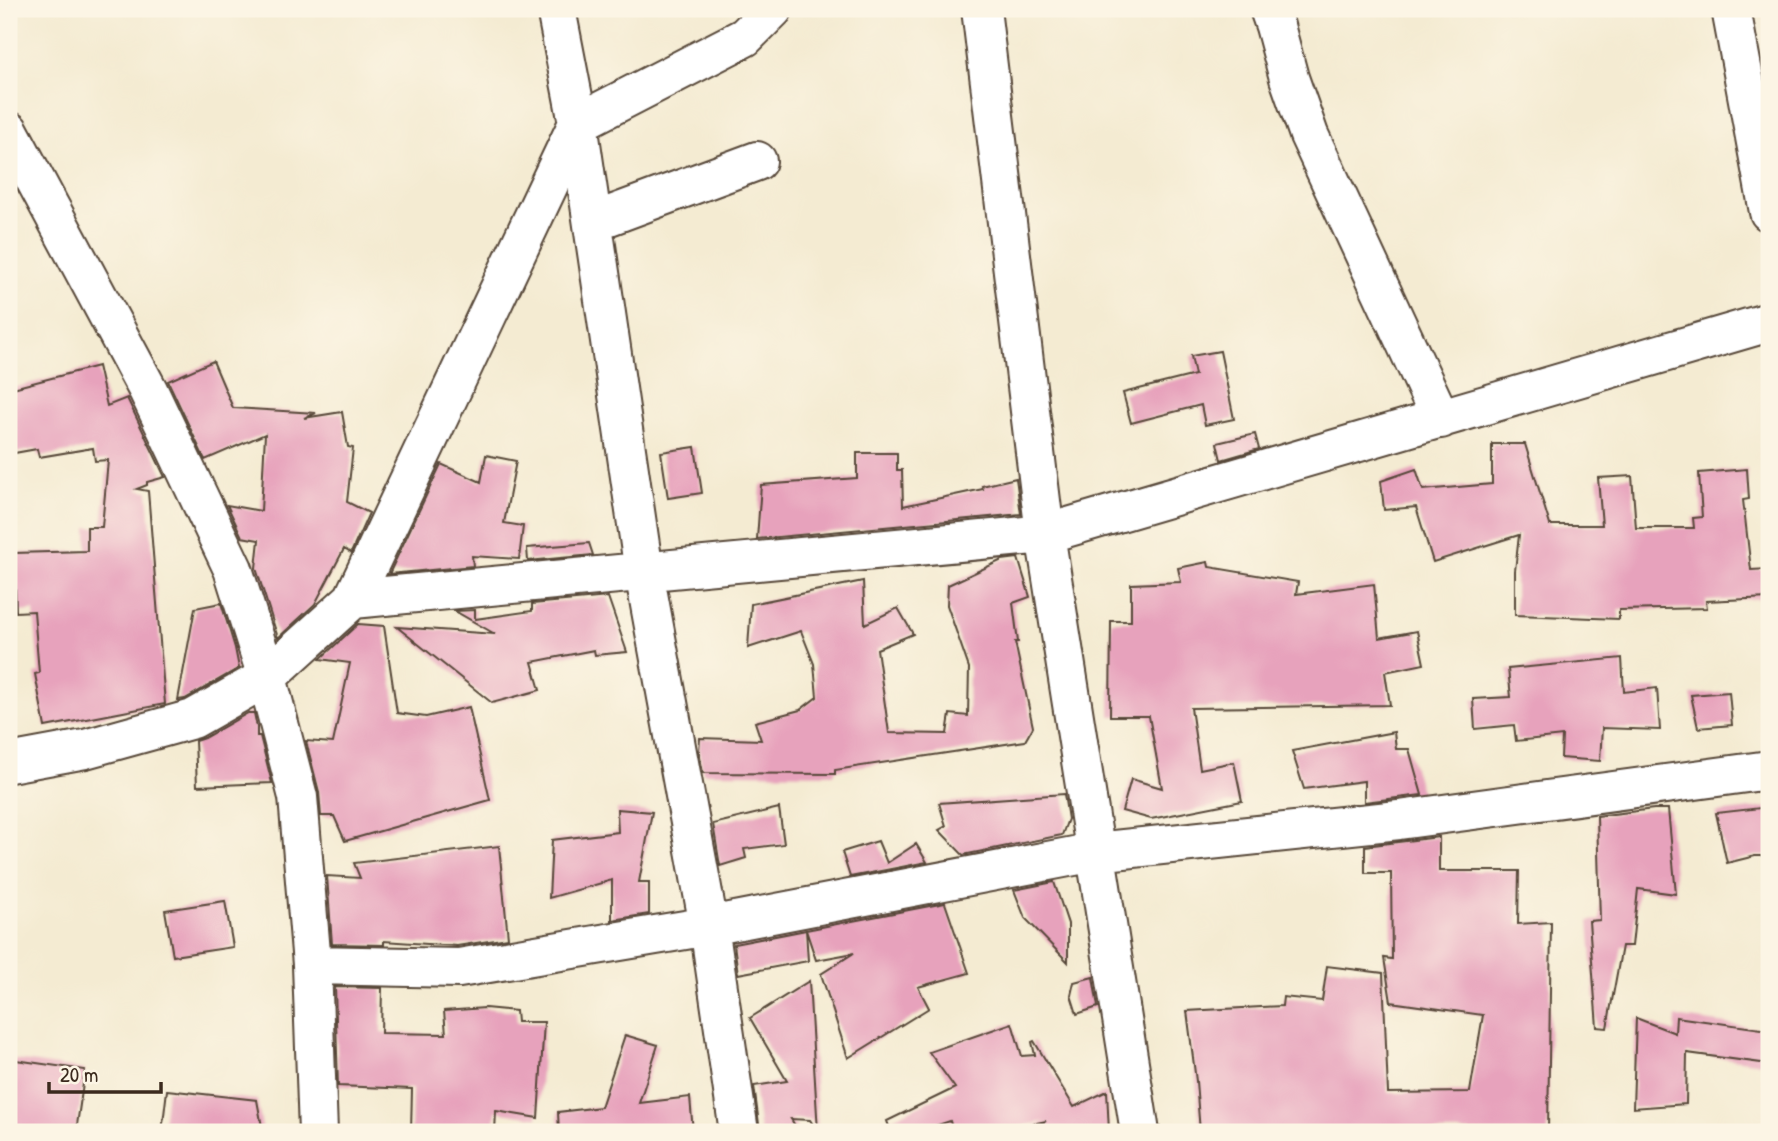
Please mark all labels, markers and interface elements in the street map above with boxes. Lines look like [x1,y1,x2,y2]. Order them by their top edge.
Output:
scale bar [49,1050,161,1094]
text: 20 m [60,1060,98,1089]

